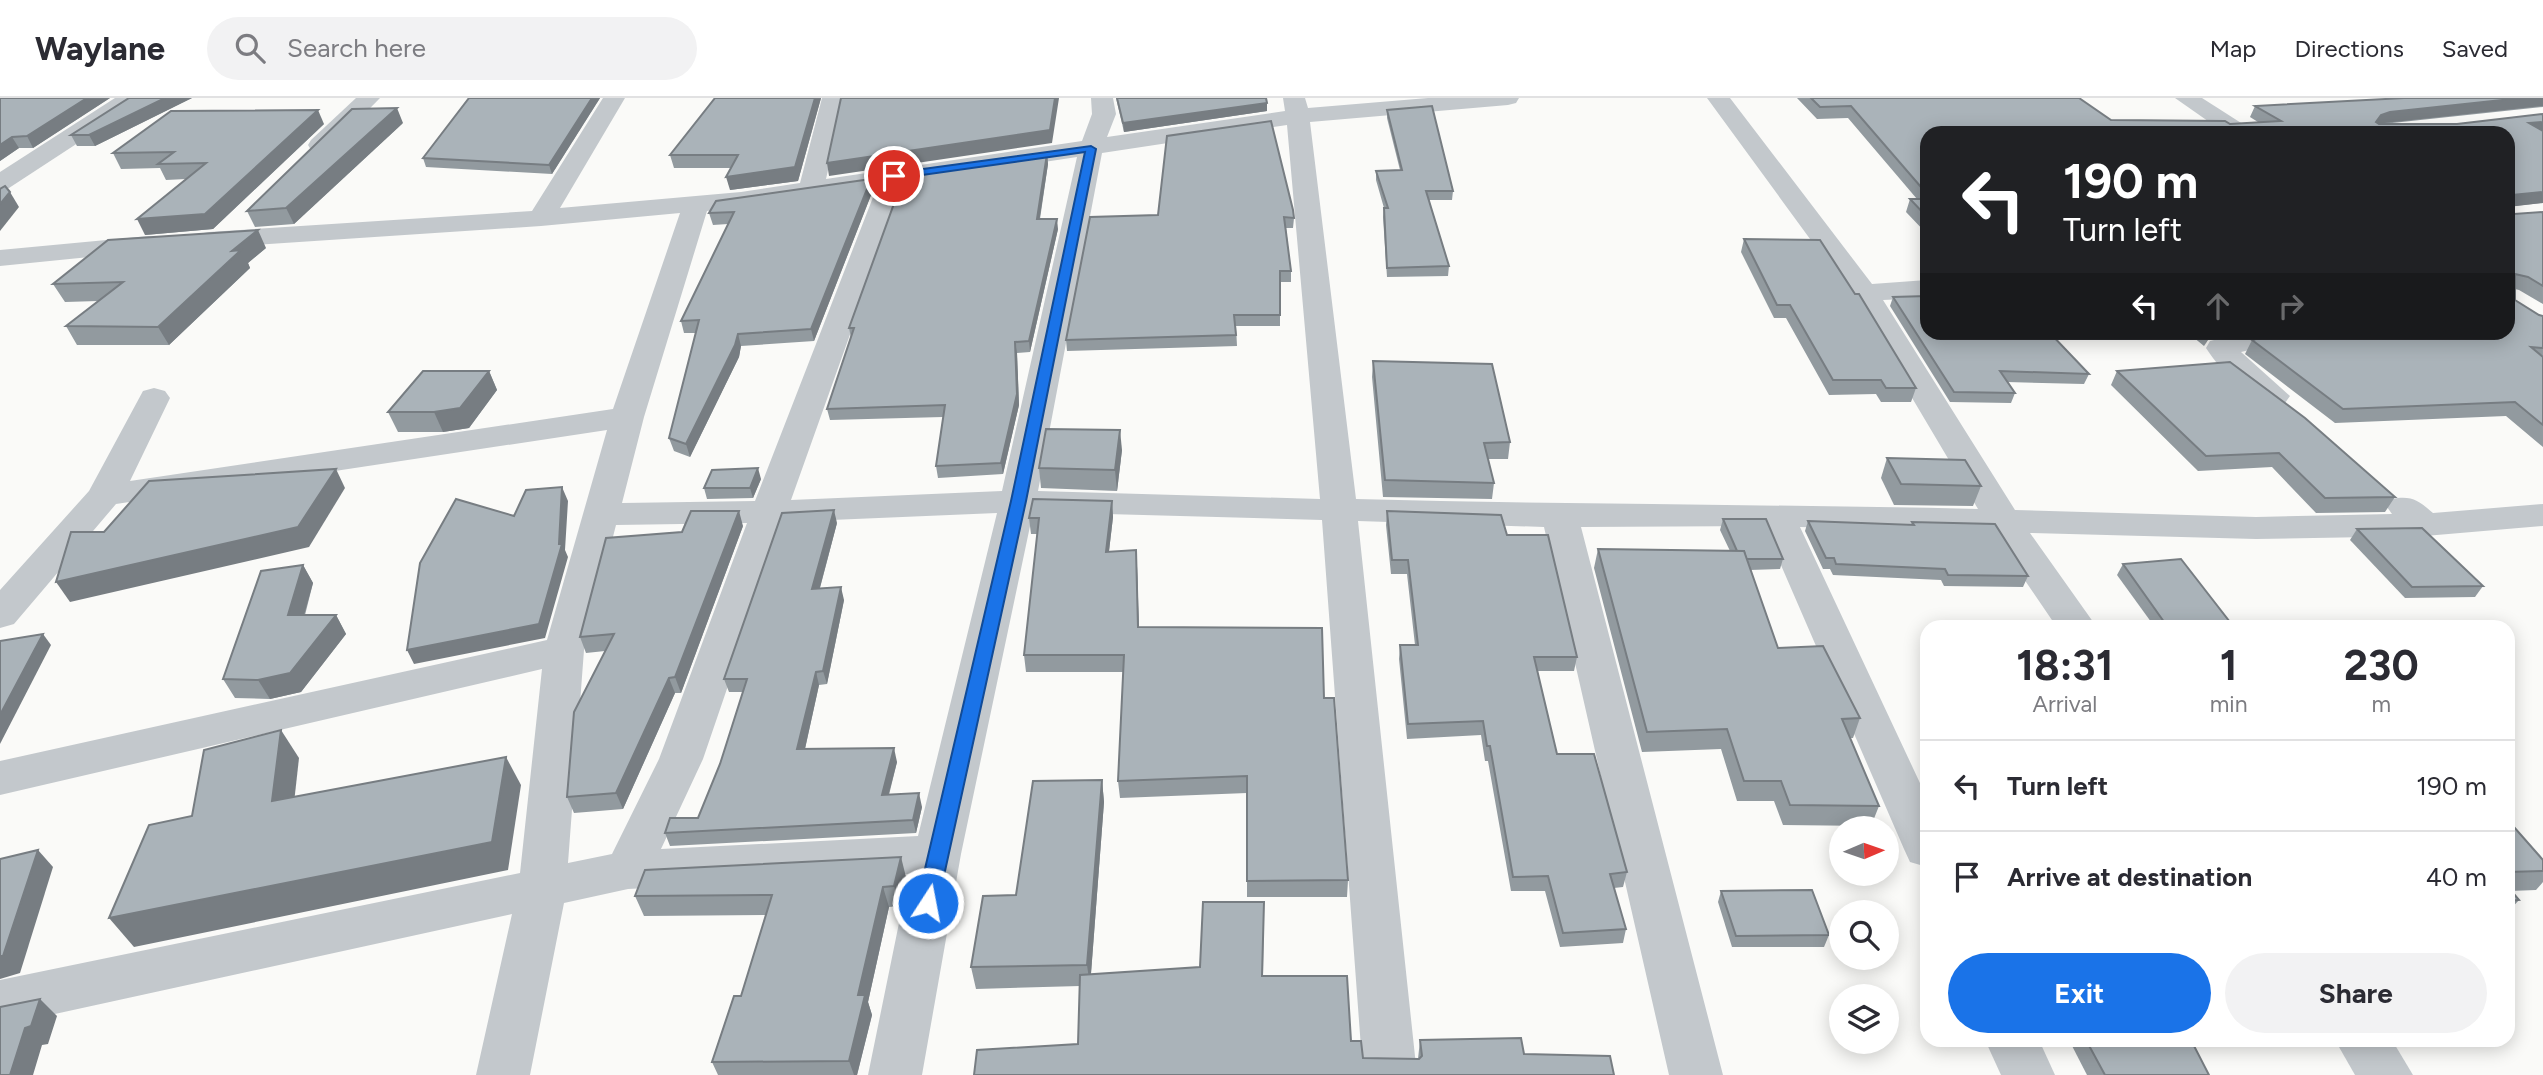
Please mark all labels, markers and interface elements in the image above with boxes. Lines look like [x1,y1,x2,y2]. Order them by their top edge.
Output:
search box [207,17,697,80]
text: Waylane [35,29,165,68]
icon: search [231,29,269,67]
text: Search here [287,32,426,64]
text: Map [2210,34,2256,63]
text: Directions [2294,34,2404,63]
text: Saved [2442,34,2508,63]
pin [864,146,924,206]
text: 190 m [2063,151,2198,210]
icon: left [1948,154,2039,245]
icon: arrive [875,157,913,195]
text: Turn left [2063,211,2182,249]
icon: left [2126,287,2164,325]
icon: ahead [2199,287,2237,325]
icon: right [2272,287,2310,325]
text: 18:31 [2016,640,2113,691]
text: 1 [2220,640,2237,691]
text: 230 [2344,640,2419,691]
text: Arrival [2032,690,2097,718]
text: min [2210,690,2248,718]
text: m [2371,690,2391,718]
icon: left [1948,767,1986,805]
text: Turn left [2007,770,2108,802]
text: 190 m [2416,770,2487,802]
north arrow [1829,816,1899,886]
map controls [1829,816,1899,1054]
icon: arrive [1948,858,1986,896]
text: Arrive at destination [2007,861,2252,893]
text: 40 m [2426,861,2487,893]
position arrow [891,866,965,940]
button: search [1829,900,1899,970]
button: Exit [1948,953,2211,1033]
button: Share [2225,953,2487,1033]
button: layers [1829,984,1899,1054]

